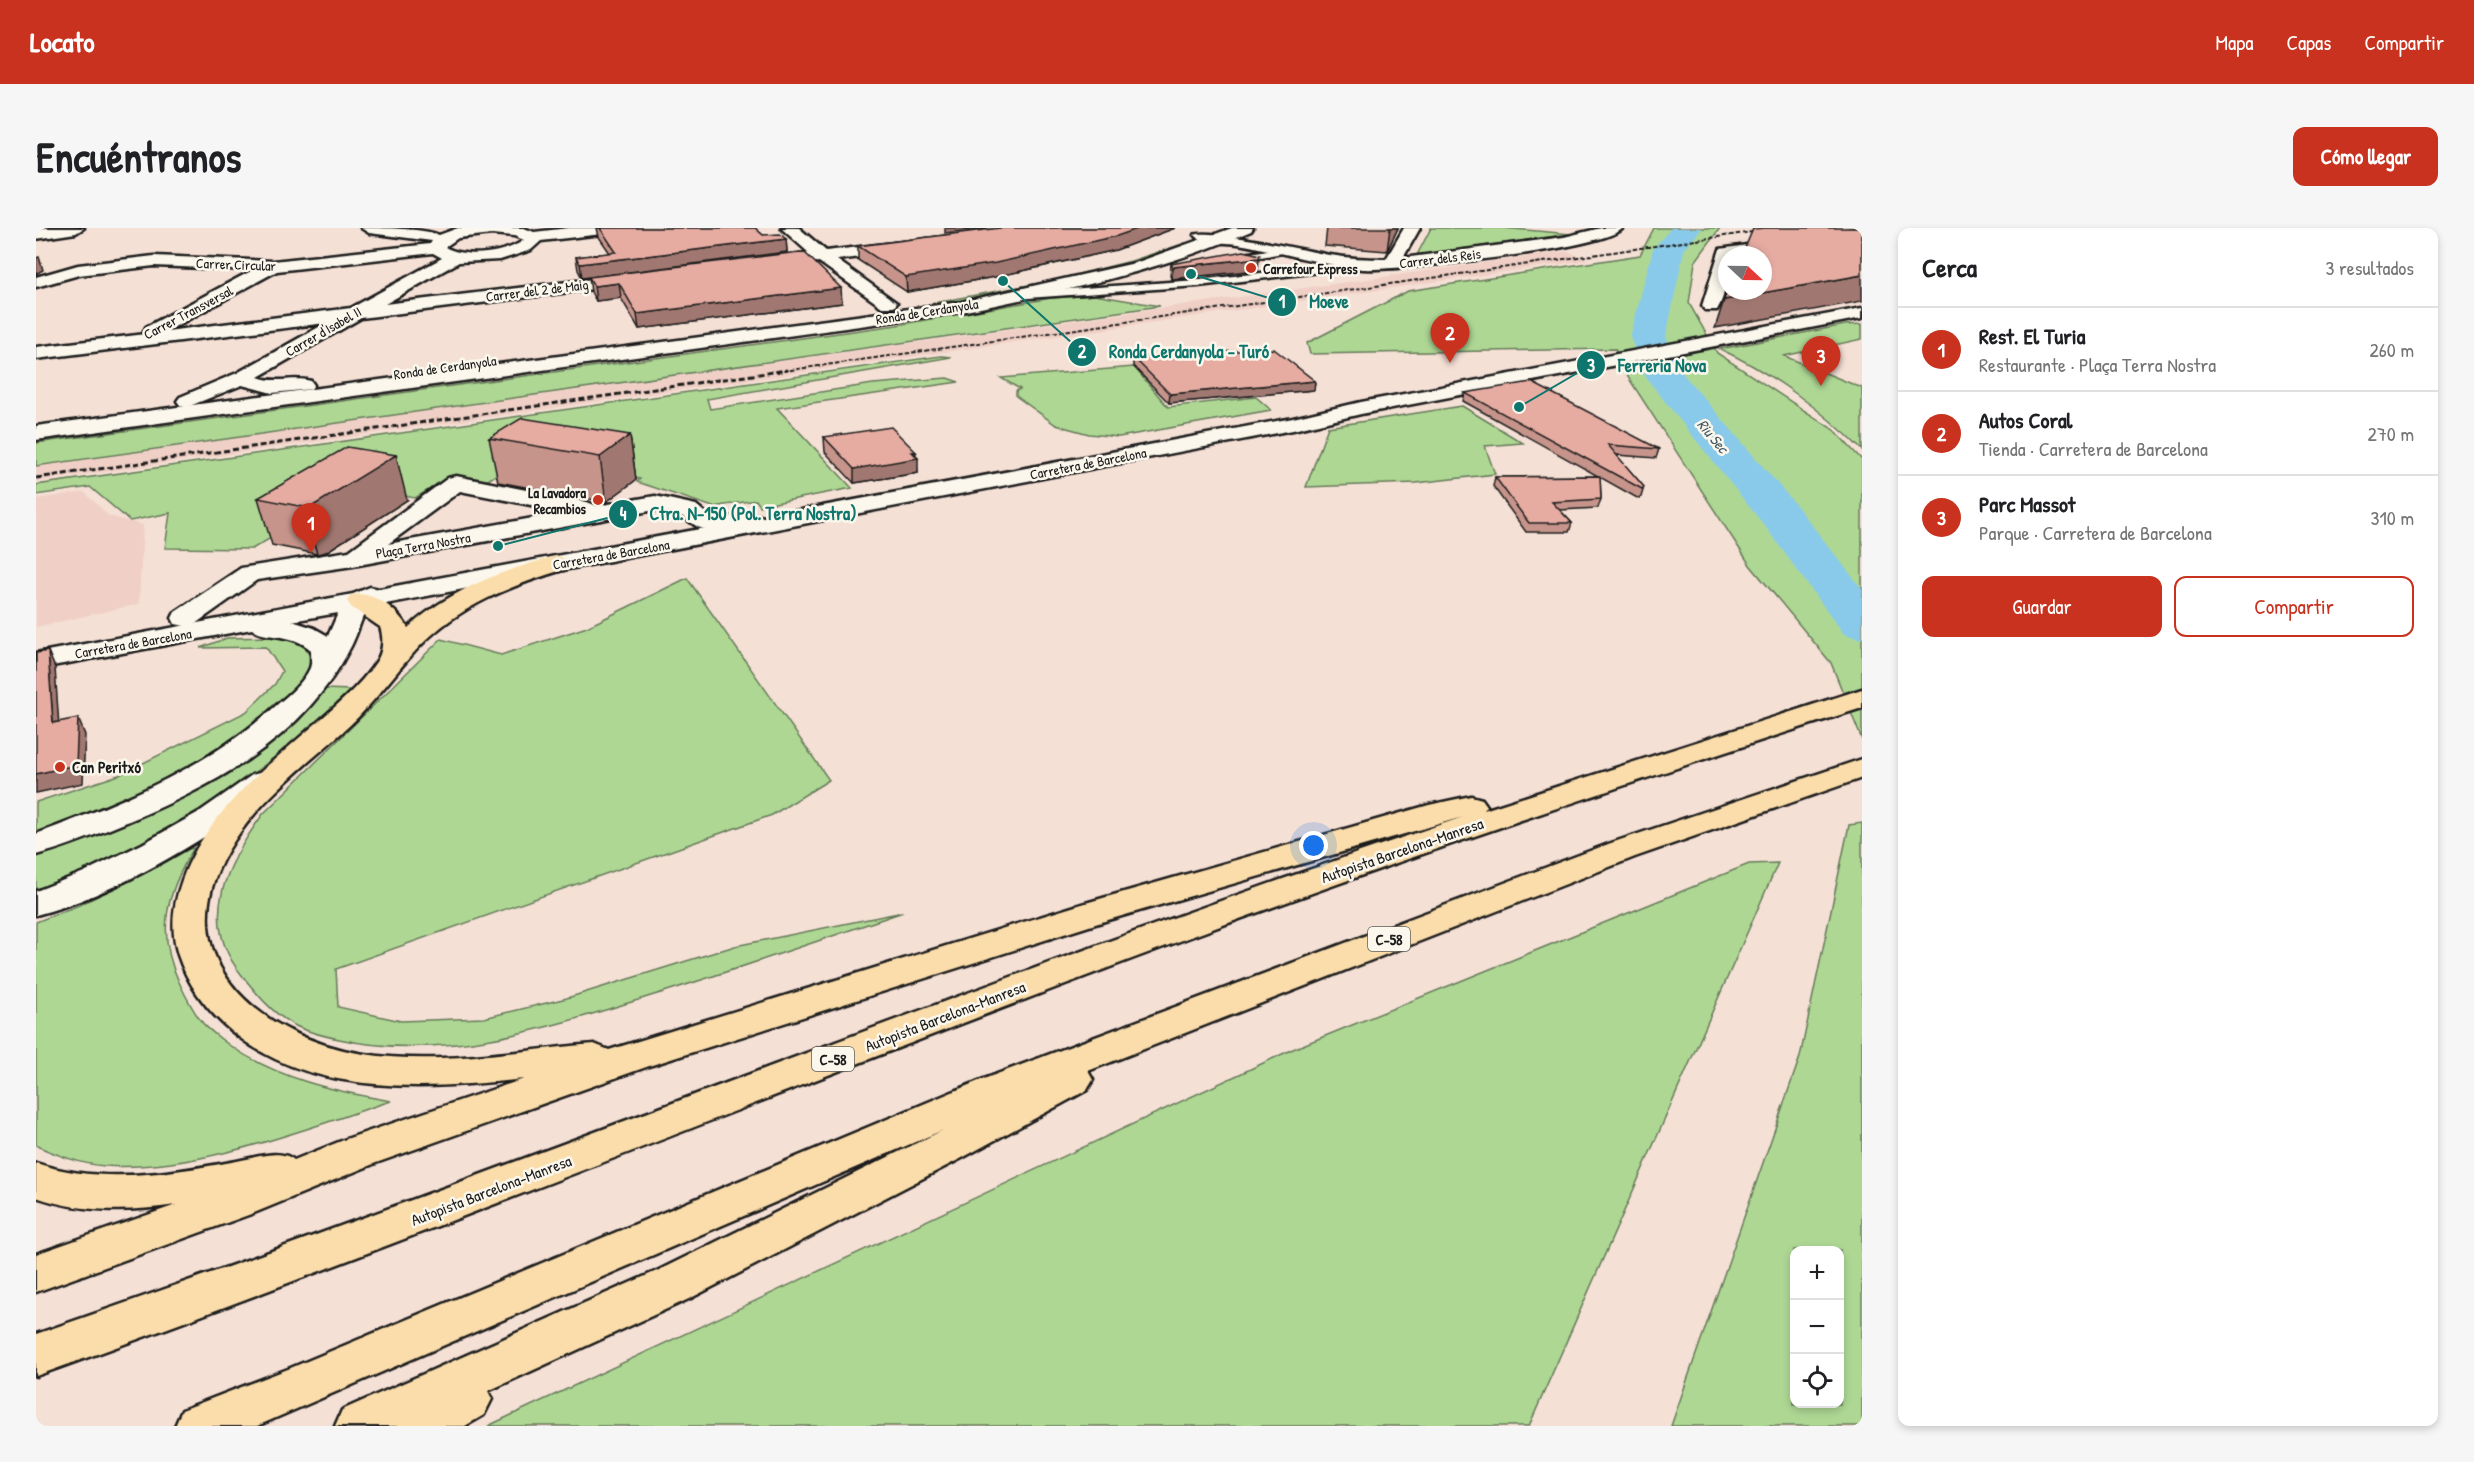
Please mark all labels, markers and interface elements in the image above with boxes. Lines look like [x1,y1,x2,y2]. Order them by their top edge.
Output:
text: Locato [30,23,94,61]
text: Mapa [2215,28,2253,57]
text: Capas [2286,28,2331,57]
text: Compartir [2364,28,2444,57]
button: Cómo llegar [2293,127,2438,186]
text: Encuéntranos [36,128,242,185]
street label: Carrer dels Reis [1398,244,1482,272]
north arrow [1718,246,1772,300]
text: Cerca [1922,250,1977,285]
street label: Carrer Circular [196,253,277,275]
text: 3 resultados [2325,254,2414,281]
place label: Carrefour Express [1263,259,1358,280]
marker: Carrefour Express [1244,261,1258,275]
street label: Carrer del 2 de Maig [485,274,590,307]
street label: Carrer Transversal [140,280,236,343]
callout: Moeve [1267,284,1361,320]
text: 1 [1279,289,1286,314]
text: Moeve [1309,289,1350,314]
street label: Ronda de Cerdanyola [874,293,980,329]
street label: Carrer d'Isabel II [281,302,365,360]
pin: 2 [1430,314,1470,363]
text: Rest. El Turia [1979,321,2085,351]
callout: Ronda Cerdanyola - Turó [1067,334,1281,370]
pin: 3 [1802,336,1840,386]
text: 1 [1938,336,1945,363]
text: 260 m [2370,336,2414,363]
text: 2 [1078,339,1087,364]
text: Ronda Cerdanyola - Turó [1109,339,1270,365]
callout: Ferreria Nova [1576,347,1718,383]
street label: Ronda de Cerdanyola [392,350,498,385]
text: Restaurante · Plaça Terra Nostra [1979,351,2216,378]
text: 3 [1587,353,1595,378]
text: Ferreria Nova [1617,353,1707,378]
text: Autos Coral [1979,405,2072,435]
water label: Riu Sec [1693,415,1735,459]
text: 2 [1937,420,1946,447]
text: 270 m [2368,420,2414,447]
text: Tienda · Carretera de Barcelona [1979,435,2208,462]
street label: Carretera de Barcelona [1028,442,1148,484]
place label: La Lavadora Recambios [528,483,587,518]
text: Parc Massot [1979,489,2075,519]
marker: La Lavadora Recambios [591,493,605,507]
callout: Ctra. N-150 (Pol. Terra Nostra) [608,496,869,532]
text: 4 [620,501,627,526]
text: Ctra. N-150 (Pol. Terra Nostra) [649,501,857,526]
pin: 1 [292,504,330,553]
text: 3 [1937,504,1946,531]
text: 310 m [2371,504,2414,531]
text: Parque · Carretera de Barcelona [1979,519,2212,546]
street label: Plaça Terra Nostra [374,527,472,563]
street label: Carretera de Barcelona [551,534,671,574]
button: Guardar [1922,576,2162,637]
button: Compartir [2174,576,2414,637]
street label: Carretera de Barcelona [73,623,193,663]
place label: Can Peritxó [72,756,141,778]
marker: Can Peritxó [53,760,67,774]
street label: Autopista Barcelona-Manresa [1318,812,1486,888]
your location [1299,831,1328,860]
road number: C-58 [1368,927,1410,951]
street label: Autopista Barcelona-Manresa [862,975,1028,1057]
road number: C-58 [812,1047,854,1071]
street label: Autopista Barcelona-Manresa [408,1149,574,1231]
map controls [1790,1246,1844,1408]
button: + [1790,1246,1844,1300]
button: − [1790,1300,1844,1354]
button: locate [1790,1354,1844,1408]

